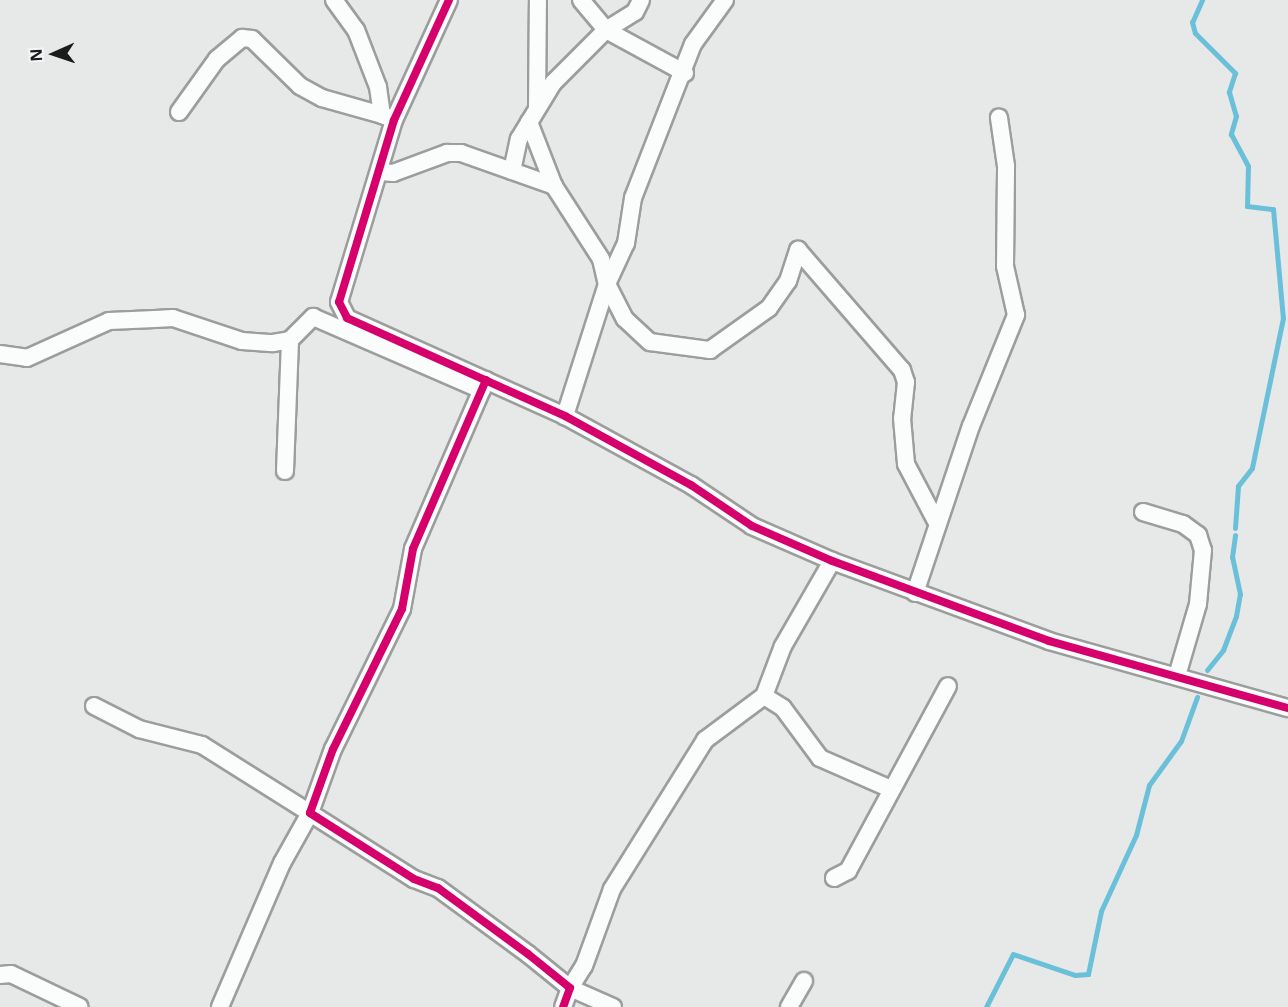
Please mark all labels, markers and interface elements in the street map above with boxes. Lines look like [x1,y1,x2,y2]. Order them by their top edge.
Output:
north arrow [24,24,84,84]
text: N [25,48,47,62]

